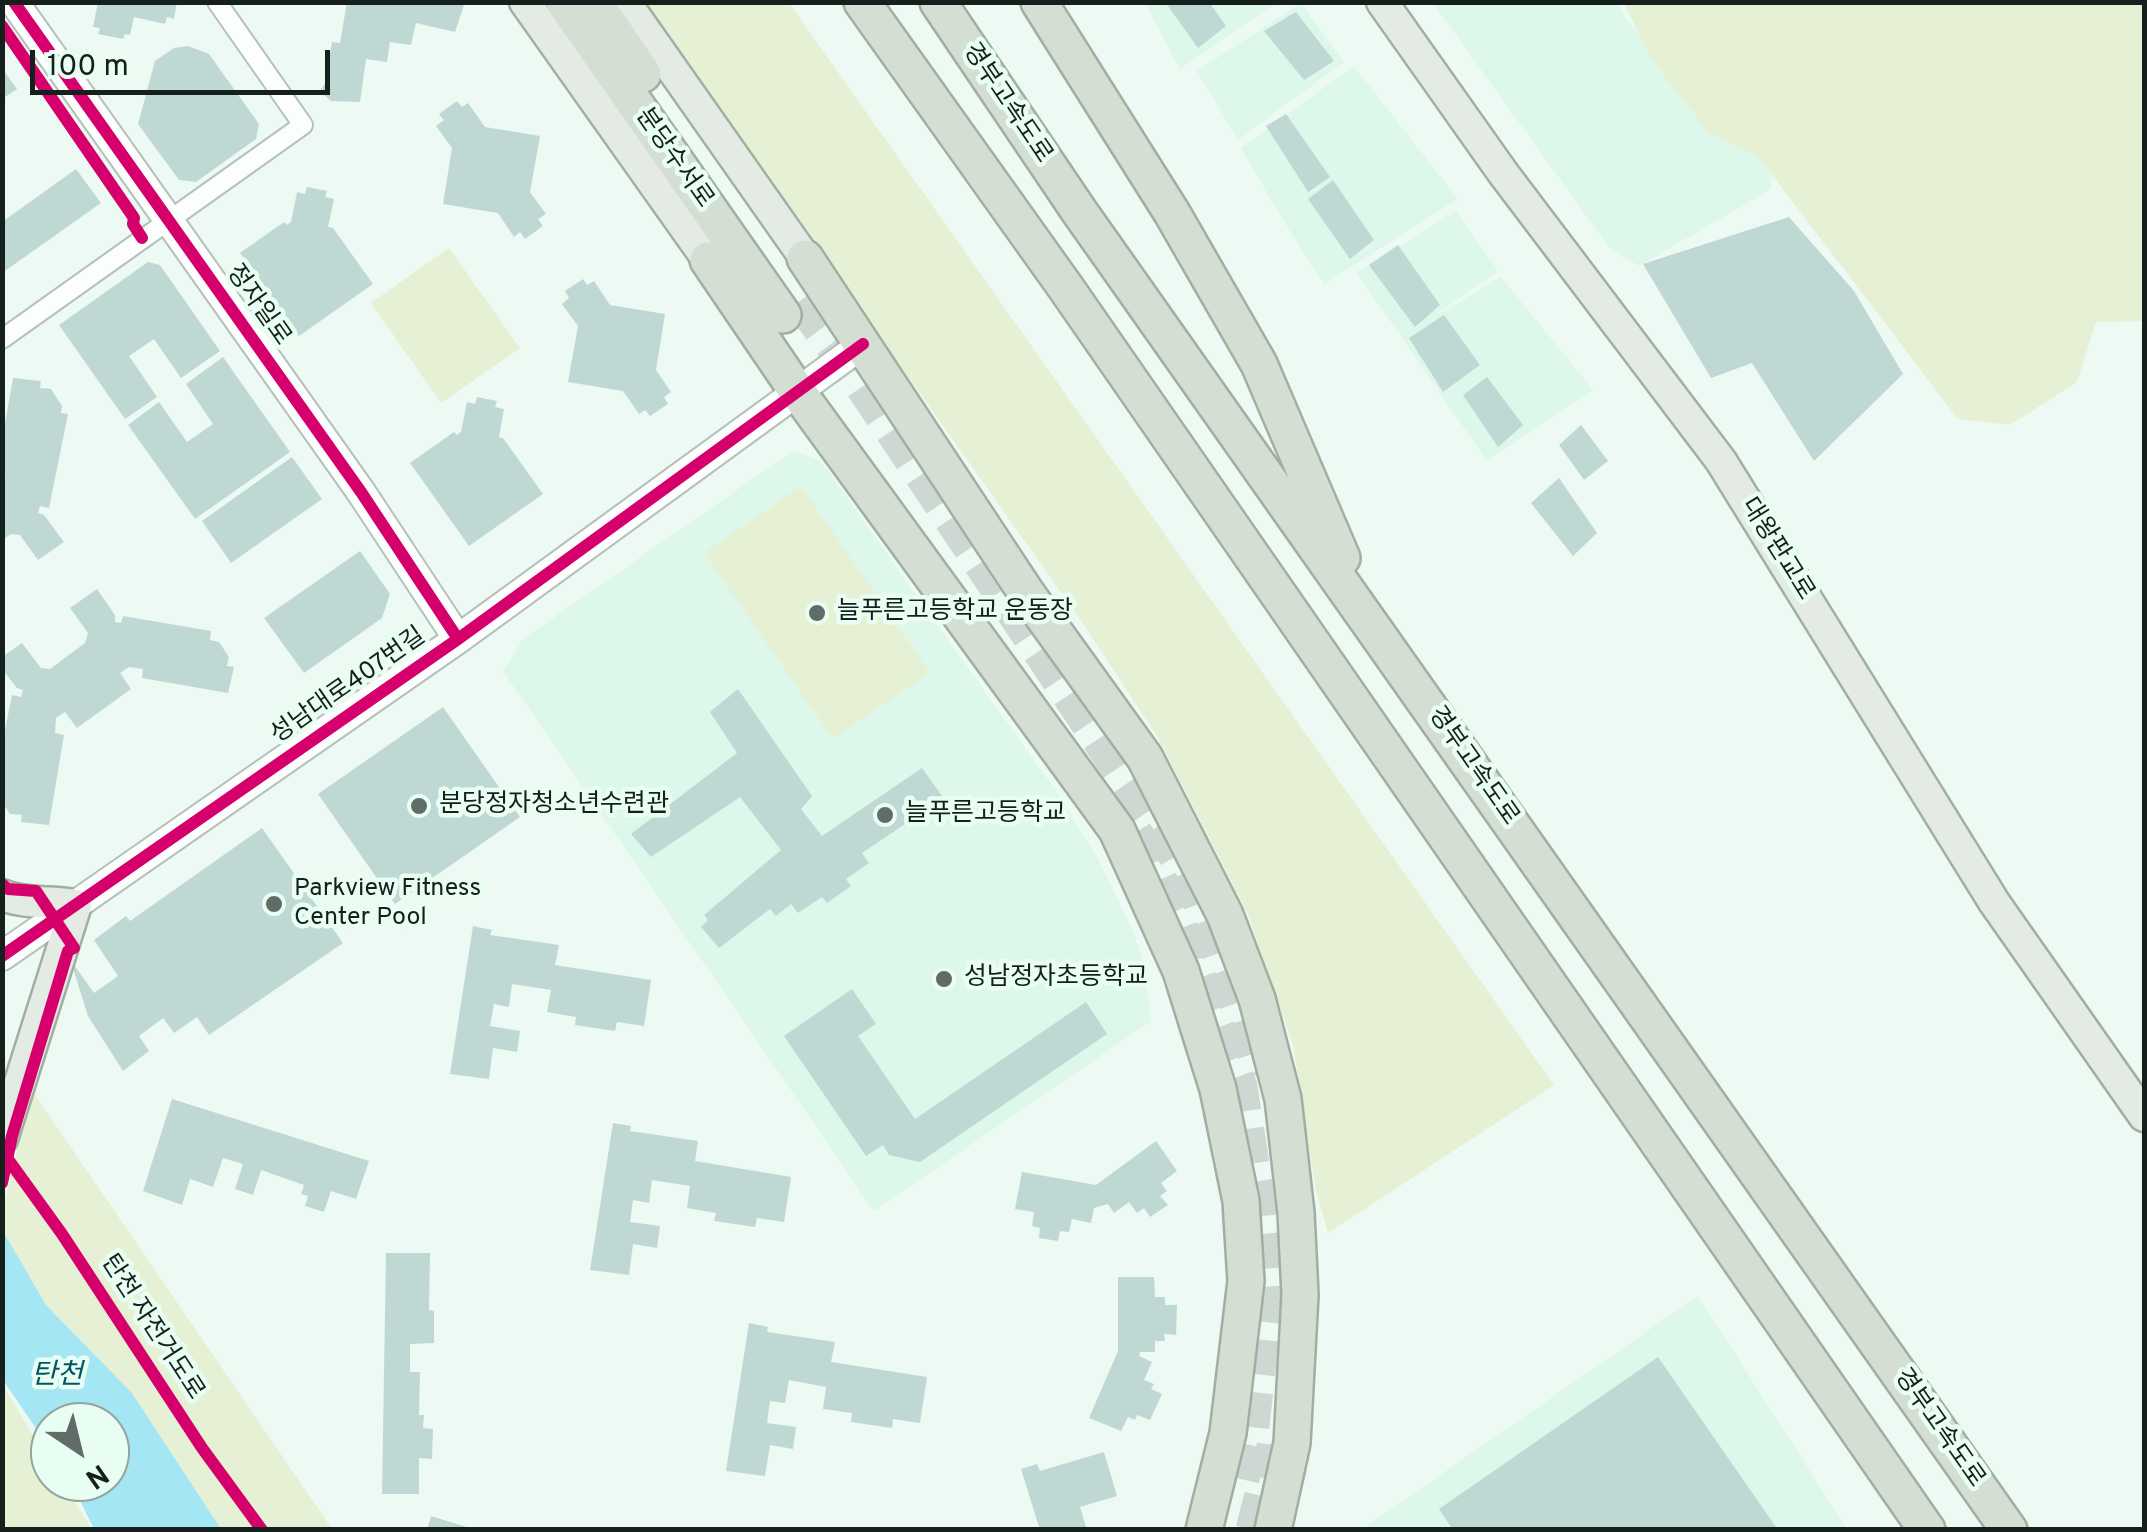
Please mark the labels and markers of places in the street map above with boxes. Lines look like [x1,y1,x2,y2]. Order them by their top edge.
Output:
place label: 늘푸른고등학교 운동장 [837,598,1073,628]
marker: 늘푸른고등학교 운동장 [806,602,828,624]
place label: 분당정자청소년수련관 [439,791,669,821]
marker: 분당정자청소년수련관 [408,795,430,817]
place label: 늘푸른고등학교 [905,800,1066,830]
marker: 늘푸른고등학교 [874,804,896,826]
place label: Parkview Fitness Center Pool [294,875,481,934]
marker: Parkview Fitness Center Pool [263,893,285,915]
place label: 성남정자초등학교 [964,964,1148,994]
marker: 성남정자초등학교 [933,968,955,990]

